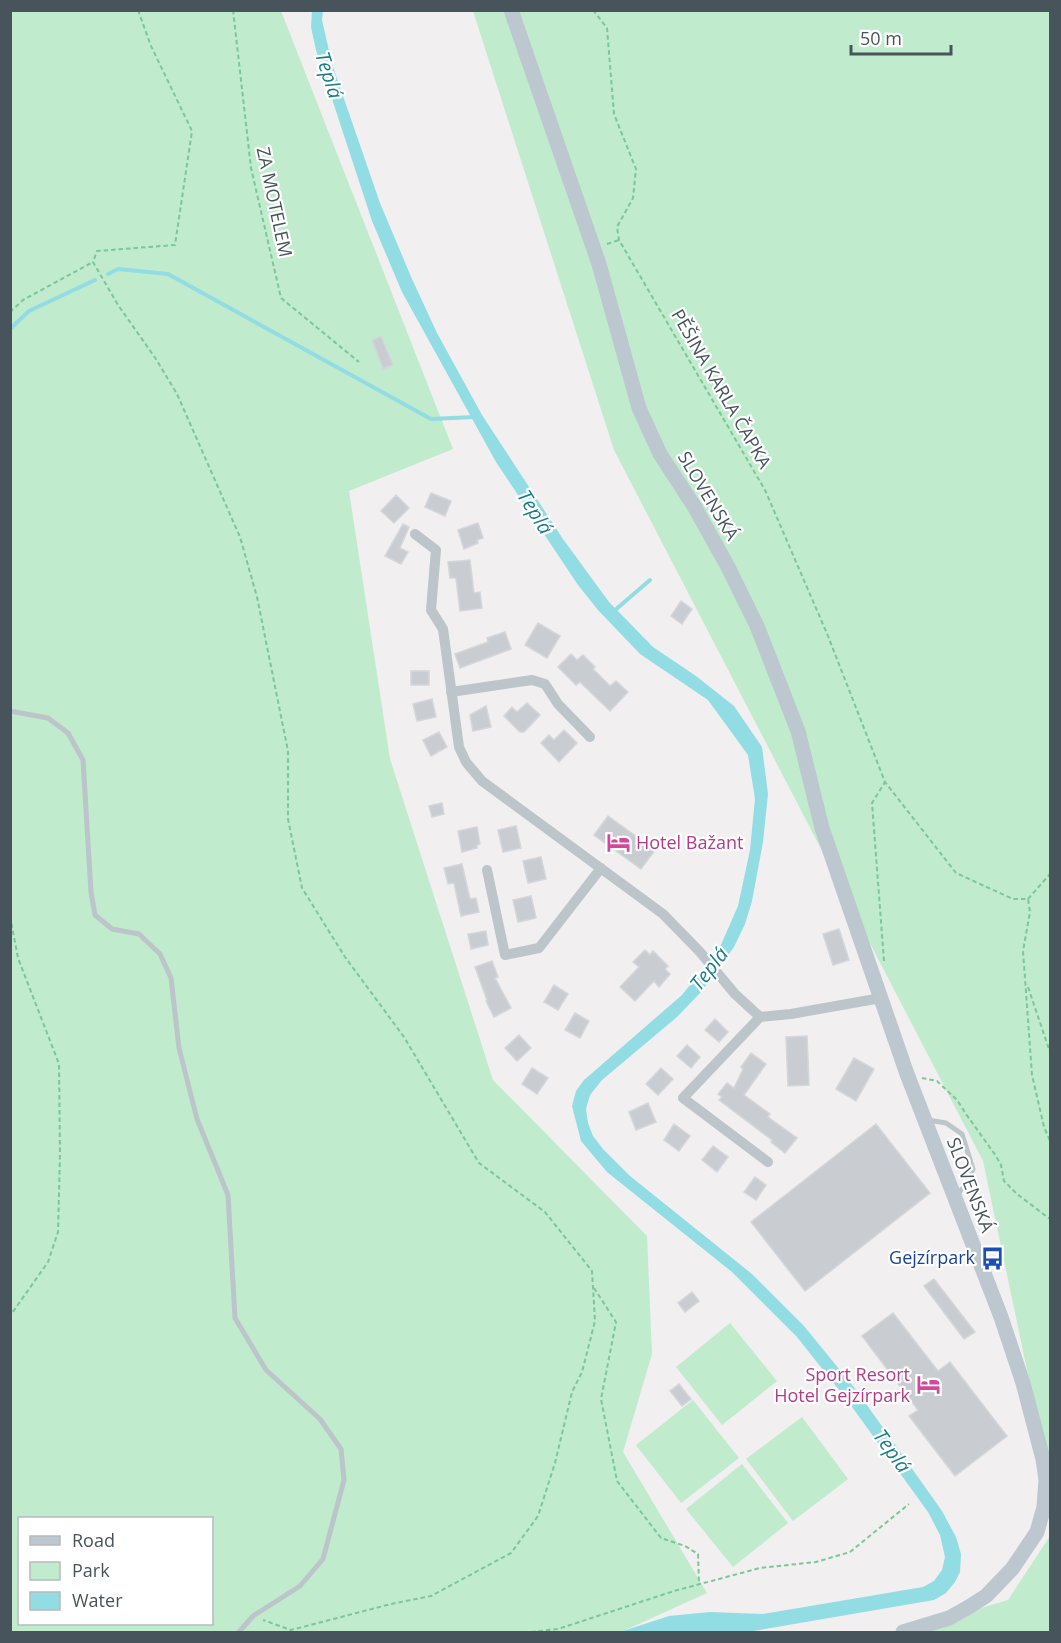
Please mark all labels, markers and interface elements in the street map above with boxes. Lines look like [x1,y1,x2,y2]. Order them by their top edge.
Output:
scale bar [851,18,952,56]
text: 50 m [860,26,902,50]
water label: Teplá [309,48,350,102]
street label: ZA MOTELEM [252,144,298,259]
street label: PĚŠINA KARLA ČAPKA [666,304,778,473]
street label: SLOVENSKÁ [673,447,745,545]
water label: Teplá [511,484,560,539]
hotel icon: Hotel Bažant [605,830,631,856]
place label: Hotel Bažant [636,830,743,854]
water label: Teplá [683,942,734,996]
street label: SLOVENSKÁ [942,1134,1000,1236]
place label: Gejzírpark [889,1245,976,1269]
bus stop icon: Gejzírpark [980,1245,1006,1271]
place label: Sport Resort Hotel Gejzírpark [774,1362,911,1407]
hotel icon: Sport Resort Hotel Gejzírpark [915,1372,941,1398]
water label: Teplá [867,1423,917,1478]
legend [18,1517,213,1625]
text: Road [72,1528,115,1552]
text: Park [72,1558,110,1582]
text: Water [72,1588,123,1612]

